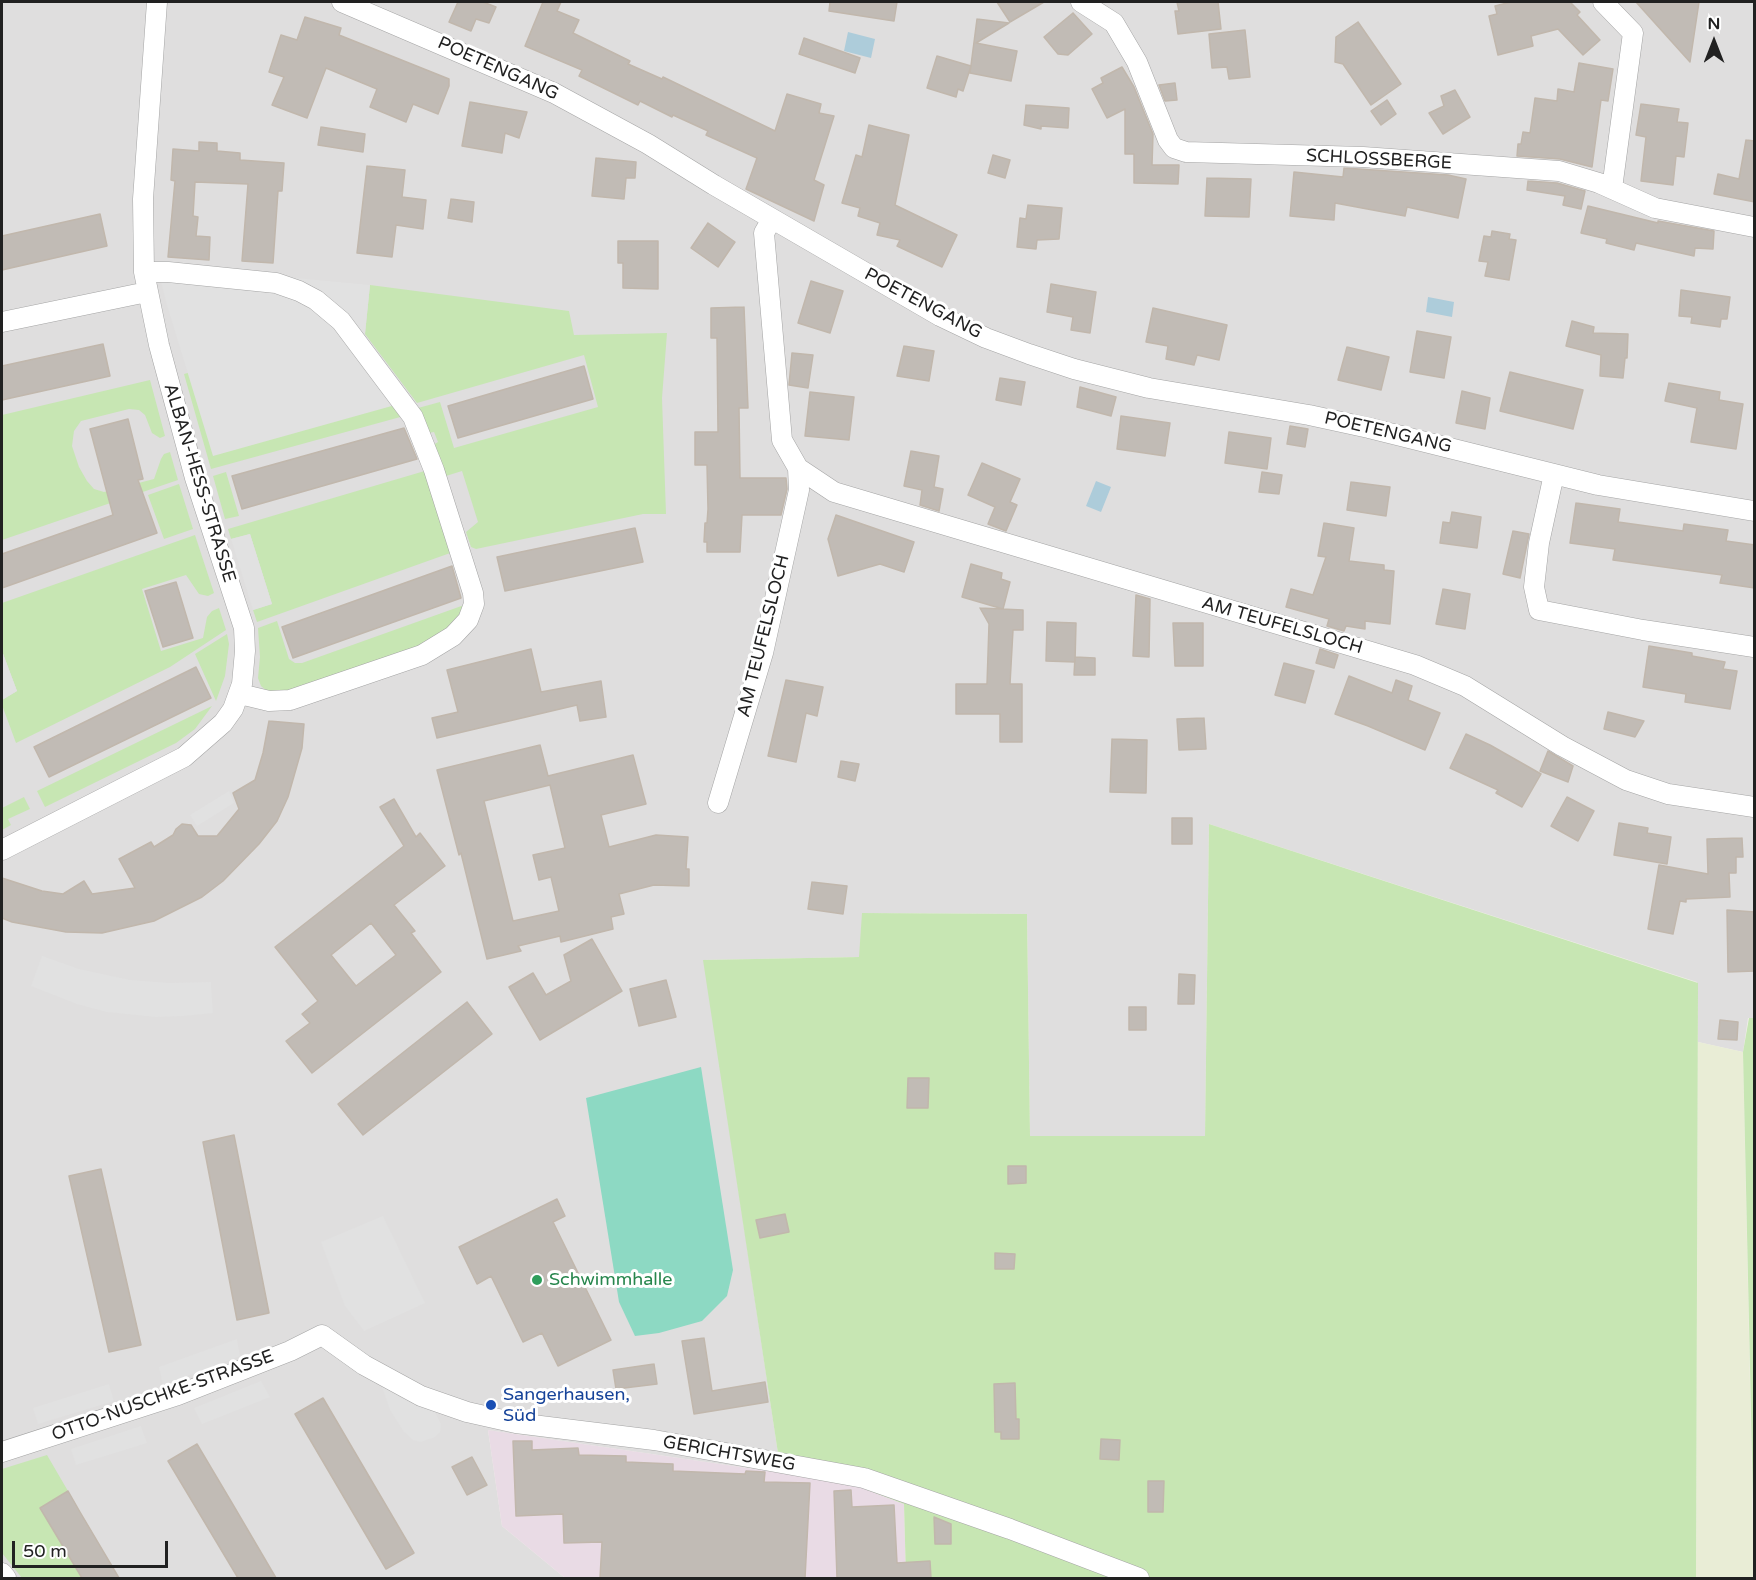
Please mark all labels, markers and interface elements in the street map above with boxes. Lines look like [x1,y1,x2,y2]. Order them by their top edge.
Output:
north arrow [1684,12,1744,72]
text: N [1708,14,1720,34]
street label: POETENGANG [434,33,562,105]
street label: SCHLOSSBERGE [1305,145,1453,175]
street label: POETENGANG [860,264,986,344]
street label: ALBAN-HESS-STRASSE [158,381,240,585]
street label: POETENGANG [1322,408,1454,458]
street label: AM TEUFELSLOCH [733,553,795,719]
street label: AM TEUFELSLOCH [1199,593,1365,659]
place label: Schwimmhalle [549,1269,672,1291]
marker: Schwimmhalle [530,1273,544,1287]
street label: OTTO-NUSCHKE-STRASSE [49,1346,277,1446]
place label: Sangerhausen, Süd [503,1384,630,1426]
marker: Sangerhausen, Süd [484,1398,498,1412]
street label: GERICHTSWEG [661,1432,797,1476]
scale bar [15,1529,171,1567]
text: 50 m [23,1540,67,1562]

